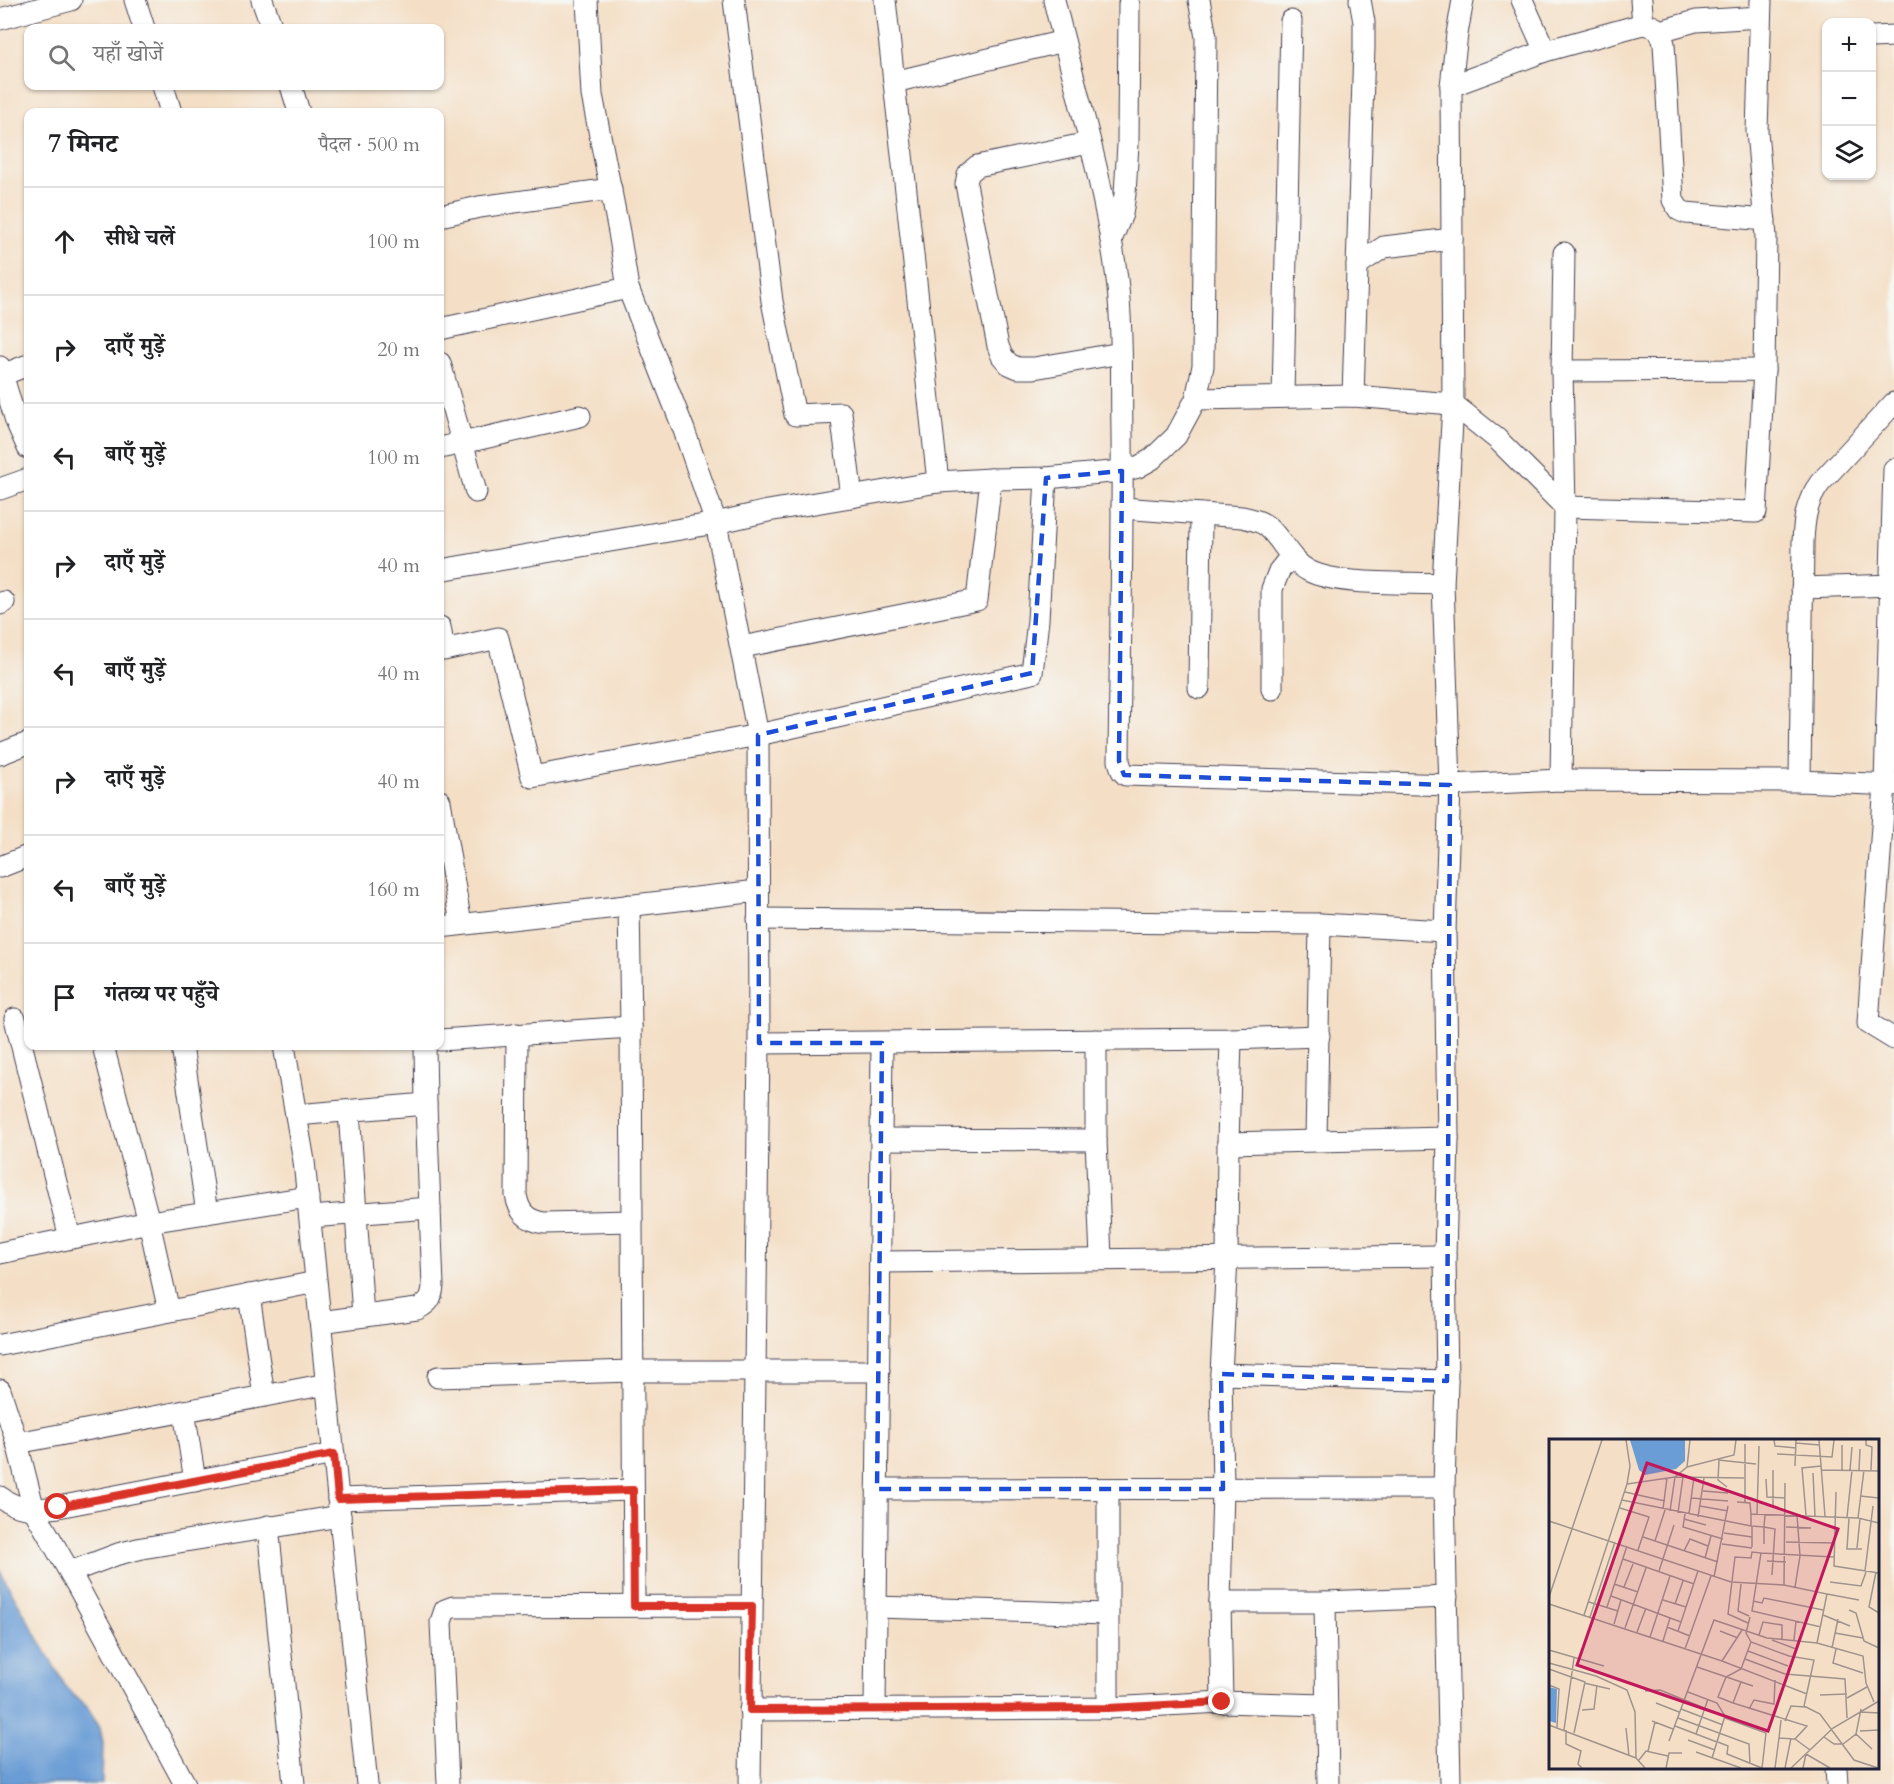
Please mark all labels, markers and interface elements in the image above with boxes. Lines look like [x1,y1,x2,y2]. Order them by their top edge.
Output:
map controls [1822,18,1876,180]
button: + [1822,18,1876,72]
search box [24,24,444,90]
text: यहाँ खोजें [93,39,163,69]
icon: search [45,41,78,74]
button: − [1822,72,1876,126]
text: 7 मिनट [48,126,118,161]
button: layers [1822,126,1876,180]
text: पैदल · 500 m [318,131,420,158]
text: सीधे चलें [105,223,175,253]
icon: ahead [48,225,81,258]
text: 100 m [367,228,420,255]
text: दाएँ मुड़ें [105,331,165,361]
icon: right [48,333,81,366]
text: 20 m [377,336,420,363]
text: बाएँ मुड़ें [105,439,165,469]
icon: left [48,441,81,474]
text: 100 m [367,444,420,471]
text: दाएँ मुड़ें [105,547,165,577]
icon: right [48,549,81,582]
text: 40 m [377,552,420,579]
text: बाएँ मुड़ें [105,655,165,685]
icon: left [48,657,81,690]
text: 40 m [377,660,420,687]
text: दाएँ मुड़ें [105,763,165,793]
icon: right [48,765,81,798]
text: 40 m [377,768,420,795]
text: बाएँ मुड़ें [105,871,165,901]
icon: left [48,873,81,906]
text: 160 m [367,876,420,903]
text: गंतव्य पर पहुँचे [105,979,219,1009]
icon: arrive [48,981,81,1014]
inset map [1549,1439,1879,1769]
route start [44,1493,70,1519]
route end [1208,1688,1234,1714]

